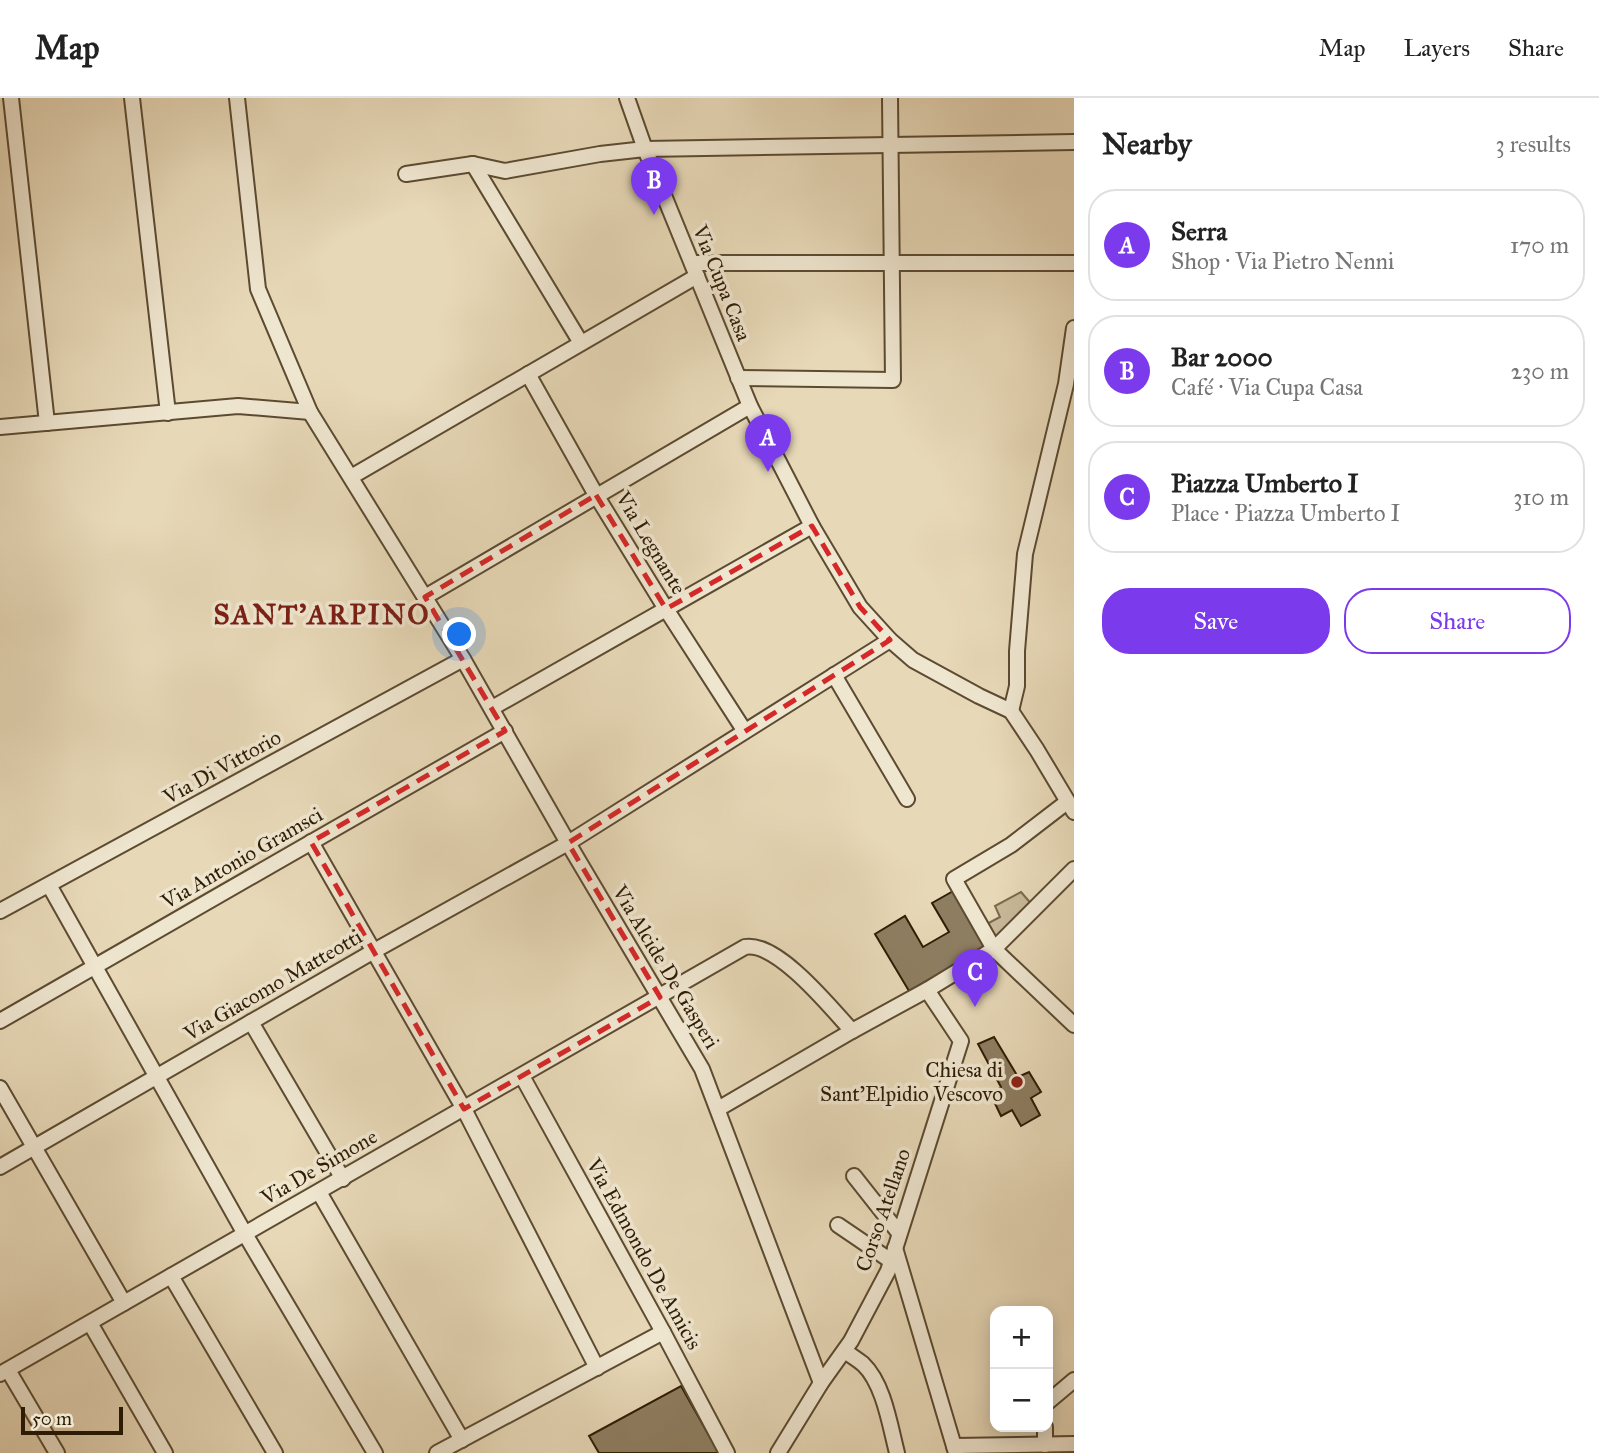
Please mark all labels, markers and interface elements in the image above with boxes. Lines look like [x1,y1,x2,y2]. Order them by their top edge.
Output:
text: Map [35,28,99,68]
text: Map [1319,33,1366,63]
text: Layers [1404,33,1470,63]
text: Share [1508,33,1564,63]
text: Nearby [1102,126,1192,162]
text: 3 results [1495,130,1571,158]
pin: B [631,157,677,215]
text: Serra [1171,215,1227,247]
street label: Via Cupa Casa [687,220,757,345]
text: A [1119,231,1135,259]
text: 170 m [1510,231,1569,259]
text: Shop · Via Pietro Nenni [1171,247,1394,275]
text: Bar 2000 [1171,341,1273,373]
text: B [1119,357,1135,385]
text: 230 m [1511,357,1569,385]
text: Café · Via Cupa Casa [1171,373,1363,401]
pin: A [745,414,791,472]
text: Piazza Umberto I [1171,467,1359,499]
text: C [1119,483,1135,511]
text: 310 m [1513,483,1569,511]
street label: Via Legnante [610,486,692,599]
text: Place · Piazza Umberto I [1171,499,1400,527]
button: Save [1102,588,1330,654]
button: Share [1344,588,1571,654]
district label: SANT'ARPINO [213,597,431,632]
your location [442,617,476,651]
street label: Via Di Vittorio [158,724,286,811]
street label: Via Antonio Gramsci [156,801,327,915]
street label: Via Alcide De Gasperi [606,880,725,1054]
street label: Via Giacomo Matteotti [178,923,367,1047]
pin: C [952,949,998,1007]
place label: Chiesa di Sant'Elpidio Vescovo [820,1057,1003,1107]
marker: Chiesa di Sant'Elpidio Vescovo [1009,1074,1025,1090]
street label: Via De Simone [255,1123,382,1211]
street label: Corso Atellano [850,1145,916,1275]
street label: Via Edmondo De Amicis [580,1153,707,1354]
map controls [990,1306,1053,1432]
button: + [990,1306,1053,1369]
button: − [990,1369,1053,1432]
scale bar [21,1404,122,1436]
text: 50 m [32,1407,72,1430]

